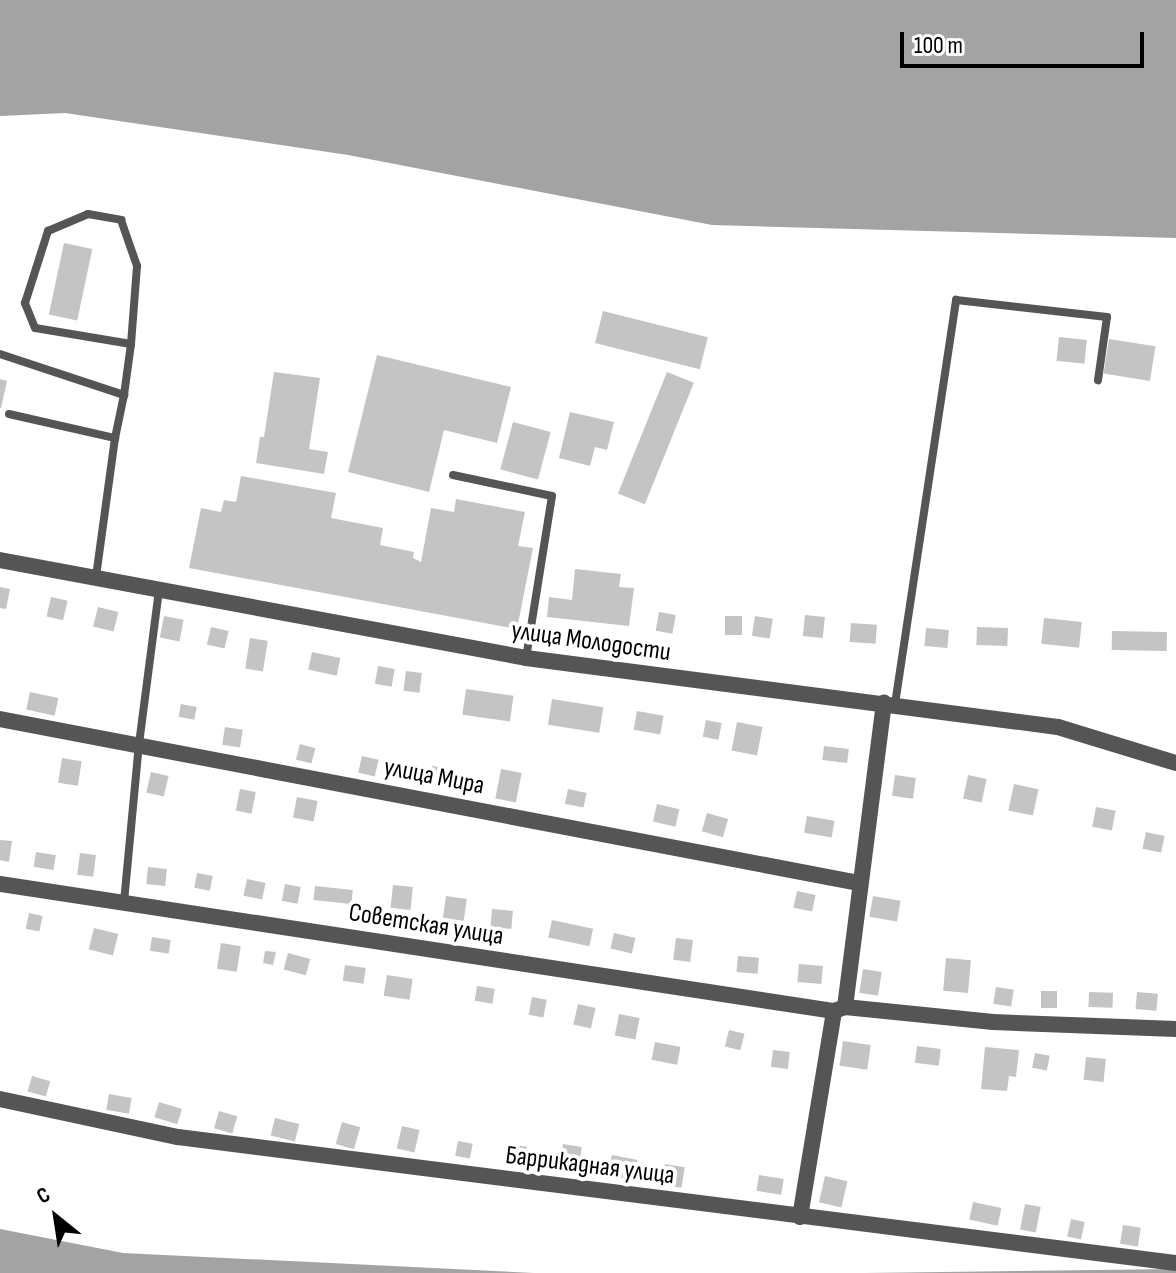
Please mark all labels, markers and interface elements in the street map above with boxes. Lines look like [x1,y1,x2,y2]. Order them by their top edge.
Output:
scale bar [904,16,1148,66]
text: 100 m [914,31,963,60]
street label: улица Молодости [509,615,673,669]
street label: улица Мира [381,752,487,802]
street label: Советская улица [346,897,506,953]
street label: Баррикадная улица [504,1140,676,1192]
north arrow [16,1177,96,1257]
text: С [32,1181,55,1210]

